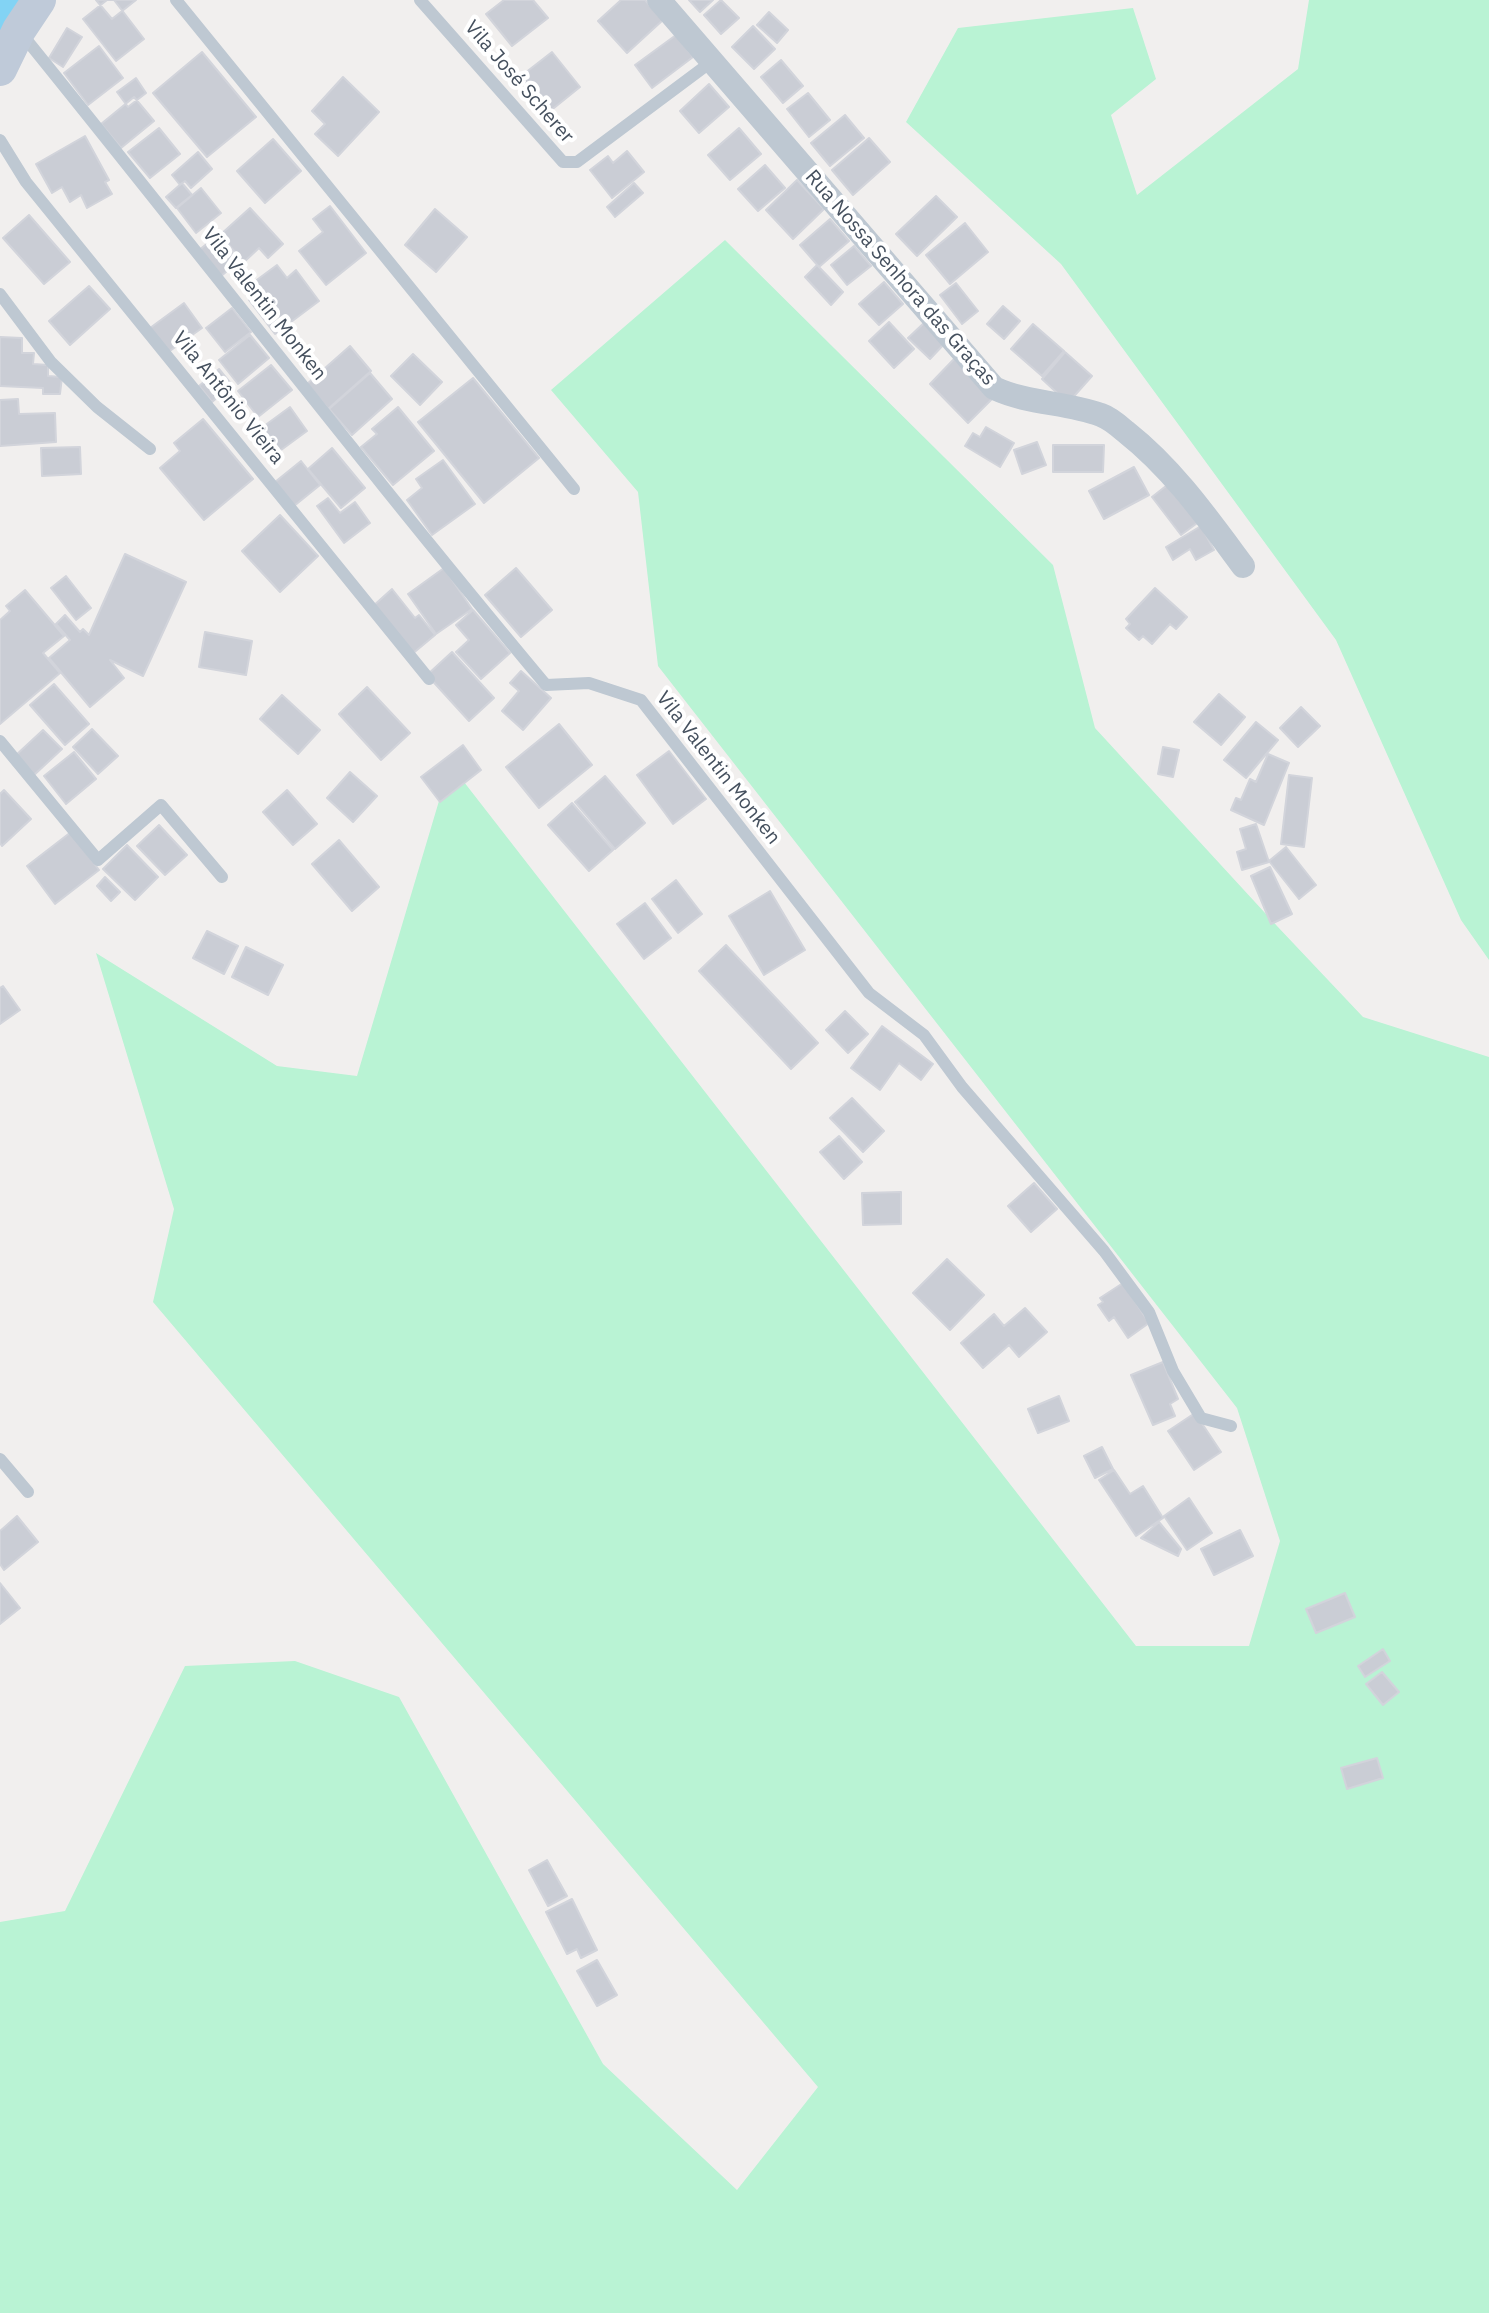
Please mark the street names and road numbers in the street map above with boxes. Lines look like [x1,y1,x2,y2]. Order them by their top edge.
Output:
street label: Vila José Scherer [459,16,579,148]
street label: Rua Nossa Senhora das Graças [800,165,1000,391]
street label: Vila Valentin Monken [197,223,331,385]
street label: Vila Antônio Vieira [167,327,289,469]
street label: Vila Valentin Monken [651,687,785,849]

